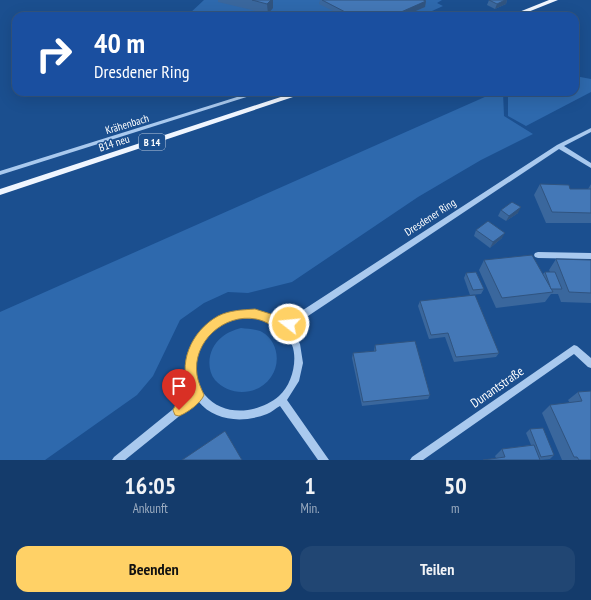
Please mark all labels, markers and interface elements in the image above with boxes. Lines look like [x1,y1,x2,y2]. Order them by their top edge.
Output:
text: 40 m [94,24,145,61]
icon: right [28,28,80,80]
text: Dresdener Ring [94,60,189,83]
street label: Krähenbach [104,111,151,137]
street label: B14 neu [97,131,131,155]
road number: B 14 [139,134,165,150]
street label: Dresdener Ring [402,195,458,239]
position arrow [268,303,310,345]
street label: Dunantstraße [467,363,527,411]
pin [162,369,196,410]
icon: arrive [168,375,190,397]
text: 16:05 [124,470,176,501]
text: 1 [304,470,316,501]
text: 50 [444,470,467,501]
text: Ankunft [133,500,168,517]
text: Min. [300,500,320,517]
text: m [451,500,460,517]
button: Beenden [16,546,292,592]
button: Teilen [300,546,575,592]

